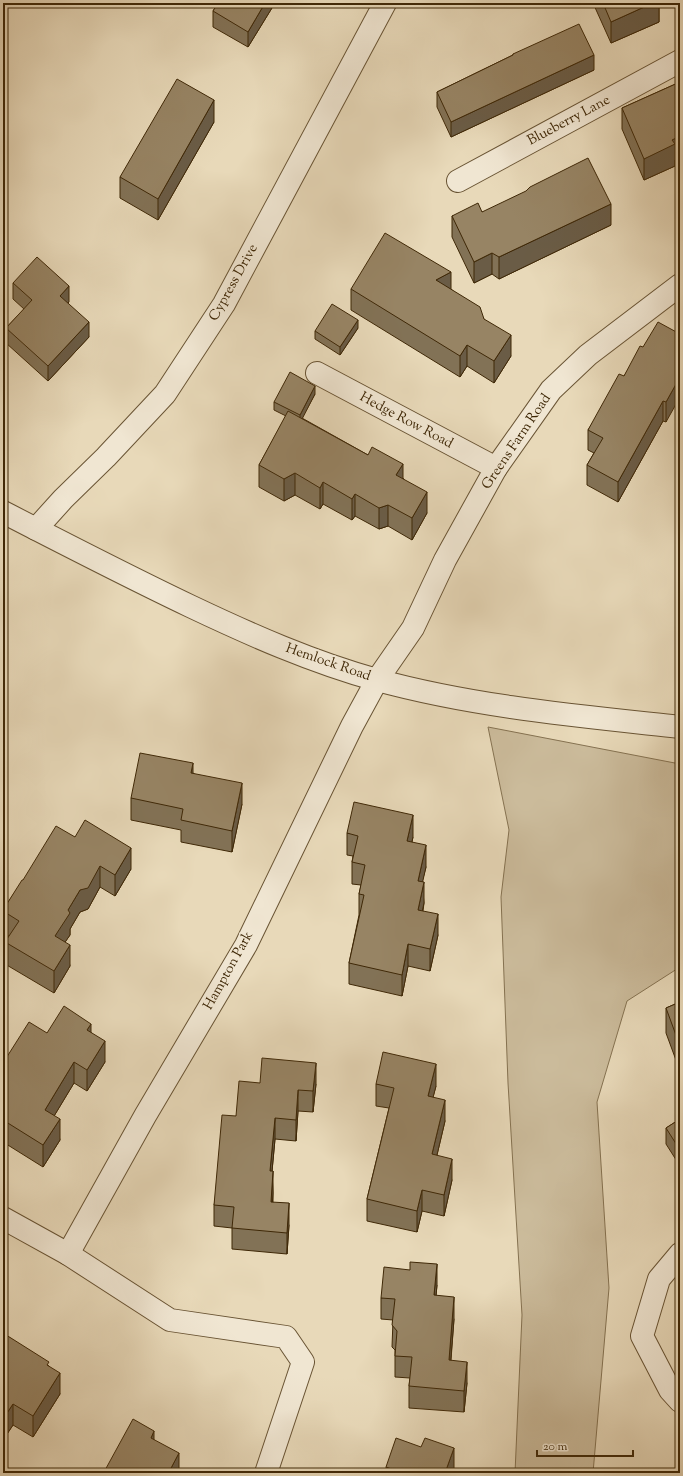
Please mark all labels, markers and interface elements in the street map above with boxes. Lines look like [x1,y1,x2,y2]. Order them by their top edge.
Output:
street label: Blueberry Lane [524,91,614,151]
street label: Cypress Drive [205,241,263,325]
street label: Hedge Row Road [356,388,456,454]
street label: Greens Farm Road [478,390,557,494]
street label: Hemlock Road [283,639,373,687]
street label: Hampton Park [199,928,259,1014]
scale bar [537,1432,633,1458]
text: 20 m [543,1438,568,1456]

